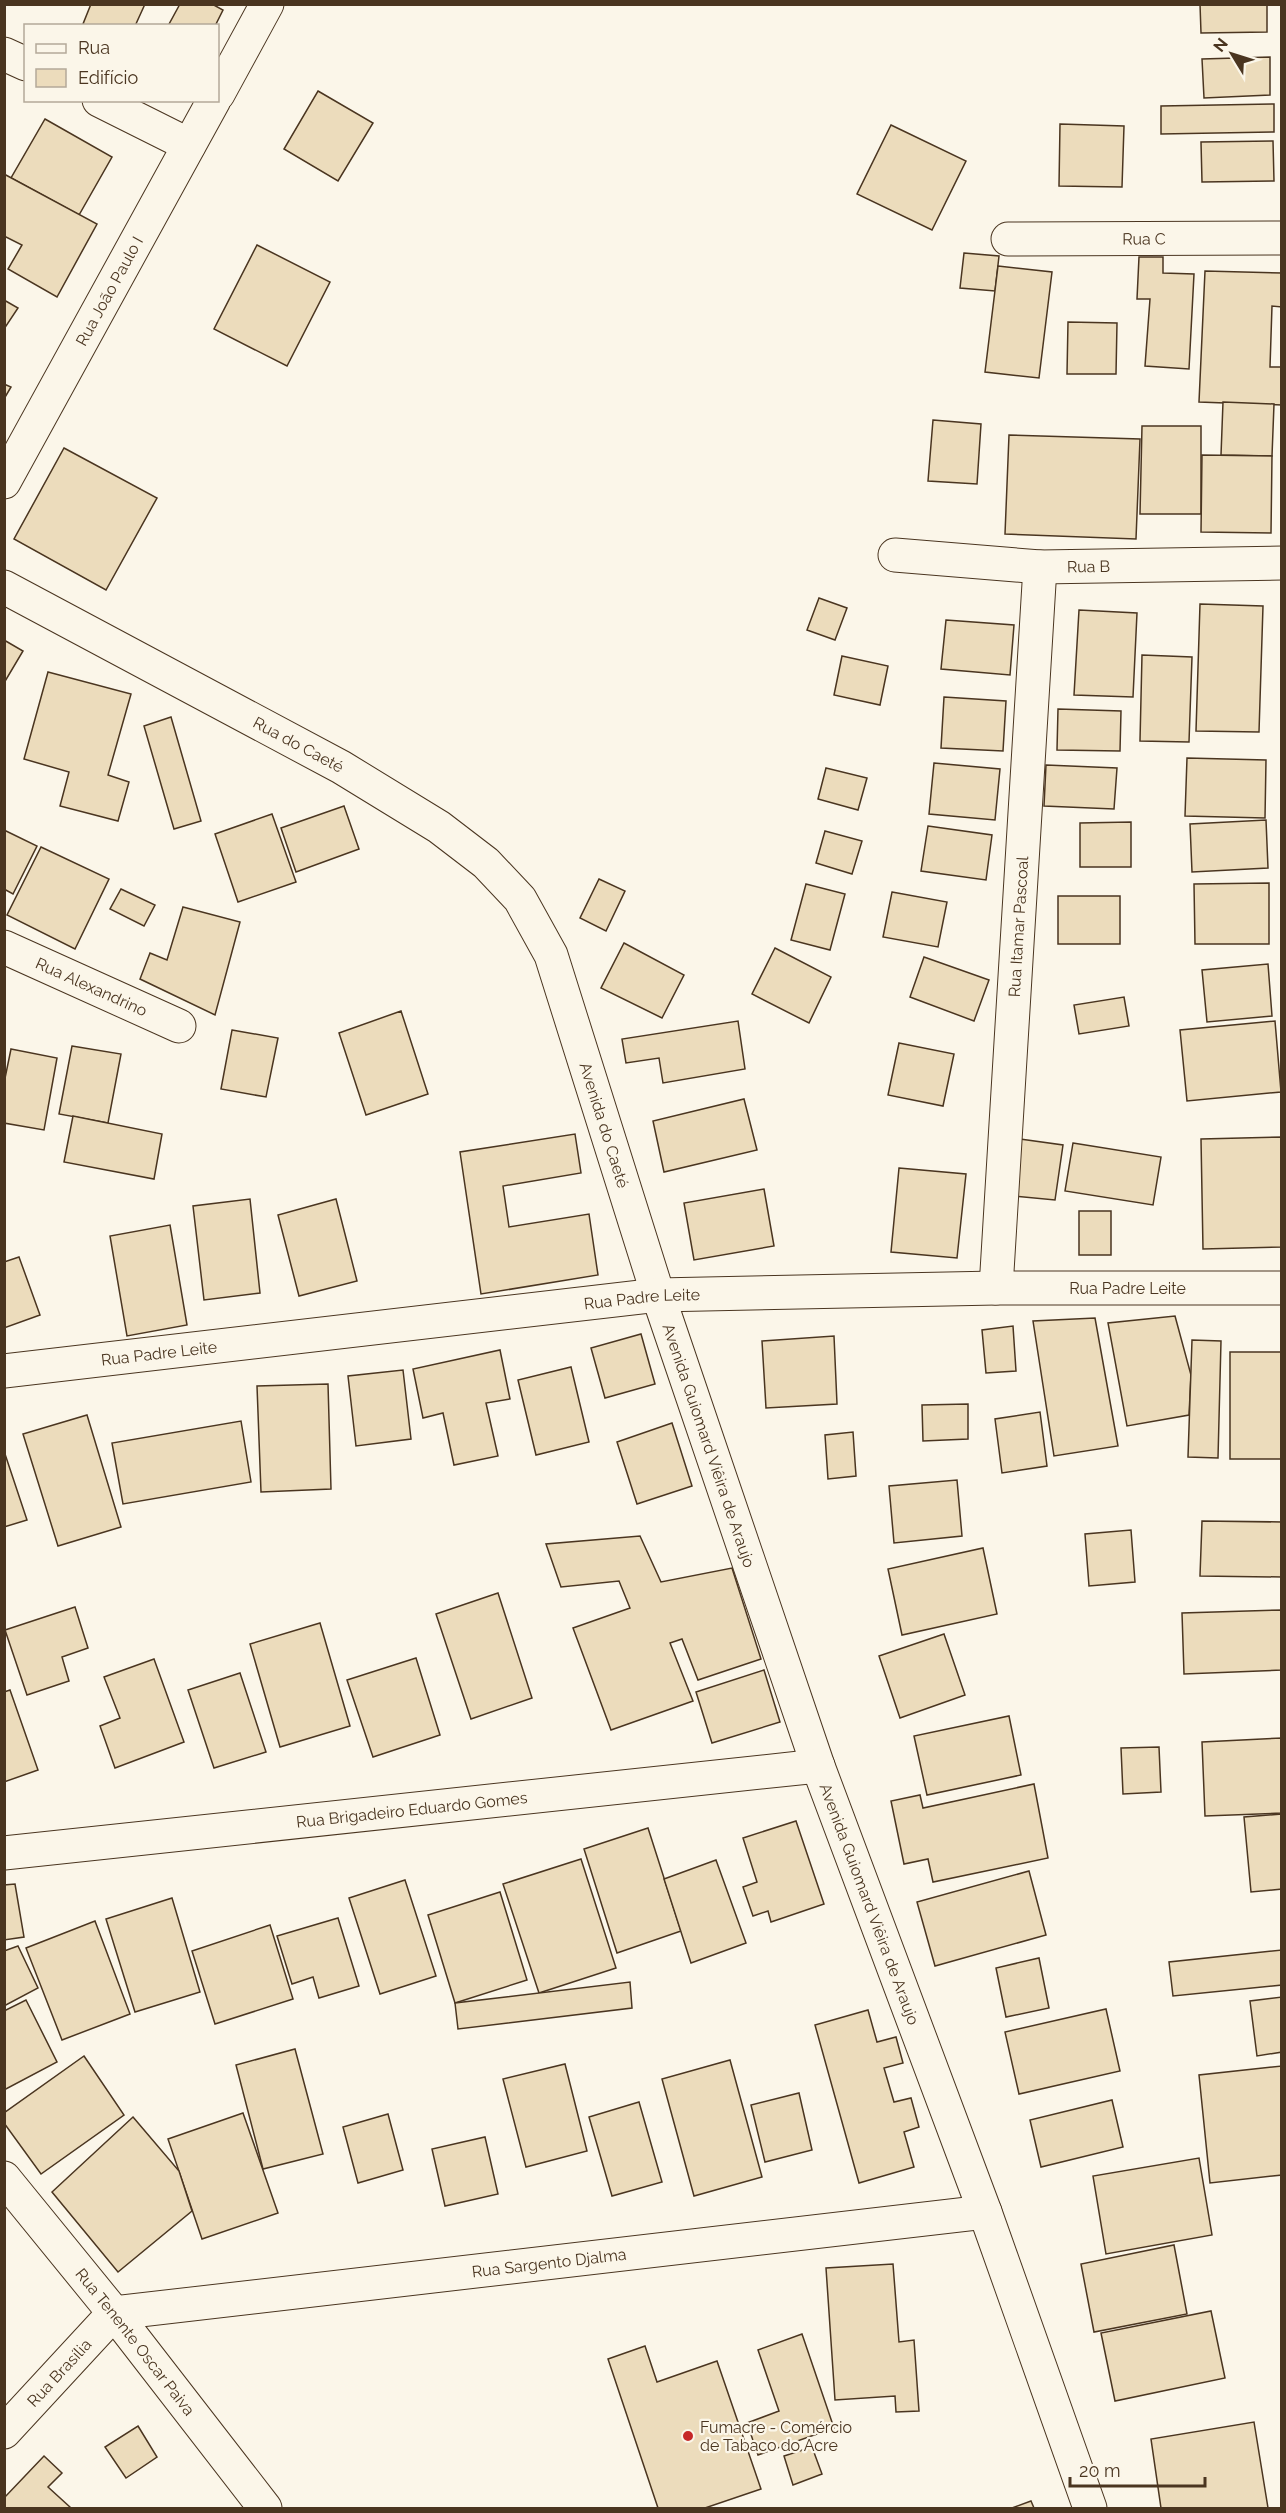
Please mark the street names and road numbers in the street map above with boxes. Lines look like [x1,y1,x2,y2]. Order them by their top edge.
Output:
street label: Rua C [1122,229,1166,248]
street label: Rua João Paulo I [71,233,147,349]
street label: Rua B [1067,556,1110,576]
street label: Rua do Caeté [250,712,347,776]
street label: Rua Itamar Pascoal [1004,855,1032,998]
street label: Rua Alexandrino [33,953,150,1020]
street label: Avenida do Caeté [576,1060,633,1190]
street label: Rua Padre Leite [1069,1279,1186,1298]
street label: Rua Padre Leite [583,1285,700,1313]
street label: Avenida Guiomard Viêira de Araujo [659,1321,759,1570]
street label: Rua Padre Leite [100,1337,218,1369]
street label: Avenida Guiomard Viêira de Araujo [816,1781,924,2027]
street label: Rua Brigadeiro Eduardo Gomes [295,1788,529,1831]
street label: Rua Sargento Djalma [471,2244,627,2281]
street label: Rua Tenente Oscar Paiva [72,2264,199,2419]
street label: Rua Brasília [23,2335,95,2410]

